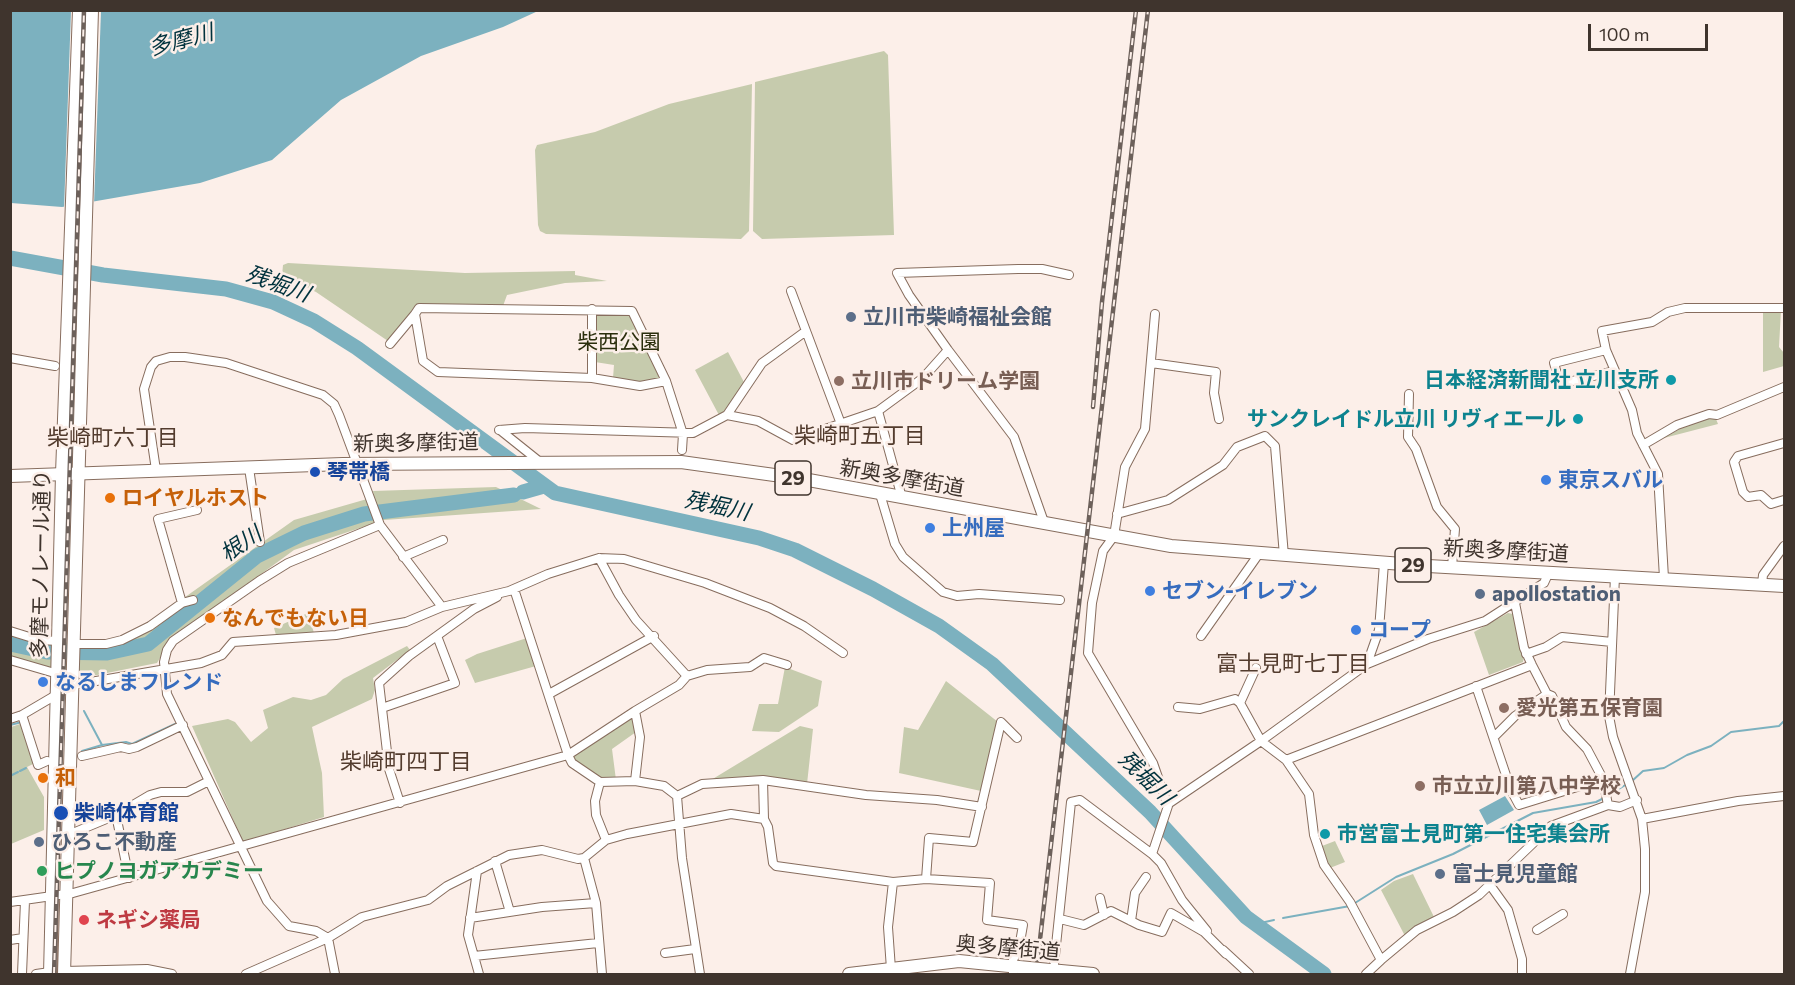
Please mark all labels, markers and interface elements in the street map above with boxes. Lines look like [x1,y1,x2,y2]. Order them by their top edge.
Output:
scale bar [1591,12,1711,50]
water label: 多摩川 [146,19,216,61]
text: 100 m [1599,23,1649,45]
water label: 残堀川 [242,260,314,308]
place label: 立川市柴崎福祉会館 [863,304,1052,330]
marker: 立川市柴崎福祉会館 [844,310,858,324]
park label: 柴西公園 [577,329,661,355]
place label: 日本経済新聞社 立川支所 [1424,367,1659,393]
place label: 立川市ドリーム学園 [851,368,1040,394]
marker: 日本経済新聞社 立川支所 [1664,373,1678,387]
marker: 立川市ドリーム学園 [832,374,846,388]
place label: サンクレイドル立川 リヴィエール [1247,406,1566,432]
marker: サンクレイドル立川 リヴィエール [1571,412,1585,426]
district label: 柴崎町五丁目 [794,423,926,449]
district label: 柴崎町六丁目 [47,425,179,451]
street label: 新奥多摩街道 [353,429,479,457]
street label: 新奥多摩街道 [838,455,966,501]
place label: 琴帯橋 [327,459,390,485]
road number: 29 [775,461,811,495]
marker: 琴帯橋 [308,465,322,479]
place label: 東京スバル [1558,467,1663,493]
street label: 多摩モノレール通り [27,469,55,659]
marker: 東京スバル [1539,473,1553,487]
place label: ロイヤルホスト [122,485,269,511]
water label: 残堀川 [682,486,752,526]
marker: ロイヤルホスト [103,491,117,505]
place label: 上州屋 [942,515,1005,541]
water label: 根川 [215,521,267,567]
marker: 上州屋 [923,521,937,535]
street label: 新奥多摩街道 [1442,535,1570,567]
road number: 29 [1395,548,1431,582]
place label: セブン-イレブン [1162,578,1318,604]
place label: apollostation [1492,581,1621,607]
marker: セブン-イレブン [1143,584,1157,598]
marker: apollostation [1473,587,1487,601]
place label: なんでもない日 [222,605,369,631]
marker: なんでもない日 [203,611,217,625]
place label: コープ [1368,617,1431,643]
marker: コープ [1349,623,1363,637]
district label: 富士見町七丁目 [1216,651,1370,677]
place label: なるしまフレンド [55,669,223,695]
marker: なるしまフレンド [36,675,50,689]
place label: 愛光第五保育園 [1516,695,1663,721]
marker: 愛光第五保育園 [1497,701,1511,715]
water label: 残堀川 [1113,746,1179,810]
district label: 柴崎町四丁目 [340,749,472,775]
place label: 和 [55,765,76,791]
marker: 和 [36,771,50,785]
place label: 市立立川第八中学校 [1432,773,1621,799]
marker: 市立立川第八中学校 [1413,779,1427,793]
place label: 柴崎体育館 [74,800,179,826]
marker: 柴崎体育館 [52,804,70,822]
place label: 市営富士見町第一住宅集会所 [1337,821,1610,847]
marker: 市営富士見町第一住宅集会所 [1318,827,1332,841]
place label: ひろこ不動産 [51,829,177,855]
marker: ひろこ不動産 [32,835,46,849]
place label: ヒプノヨガアカデミー [54,858,264,884]
place label: 富士見児童館 [1452,861,1578,887]
marker: ヒプノヨガアカデミー [35,864,49,878]
marker: 富士見児童館 [1433,867,1447,881]
place label: ネギシ薬局 [96,907,201,933]
marker: ネギシ薬局 [77,913,91,927]
street label: 奥多摩街道 [955,931,1061,965]

